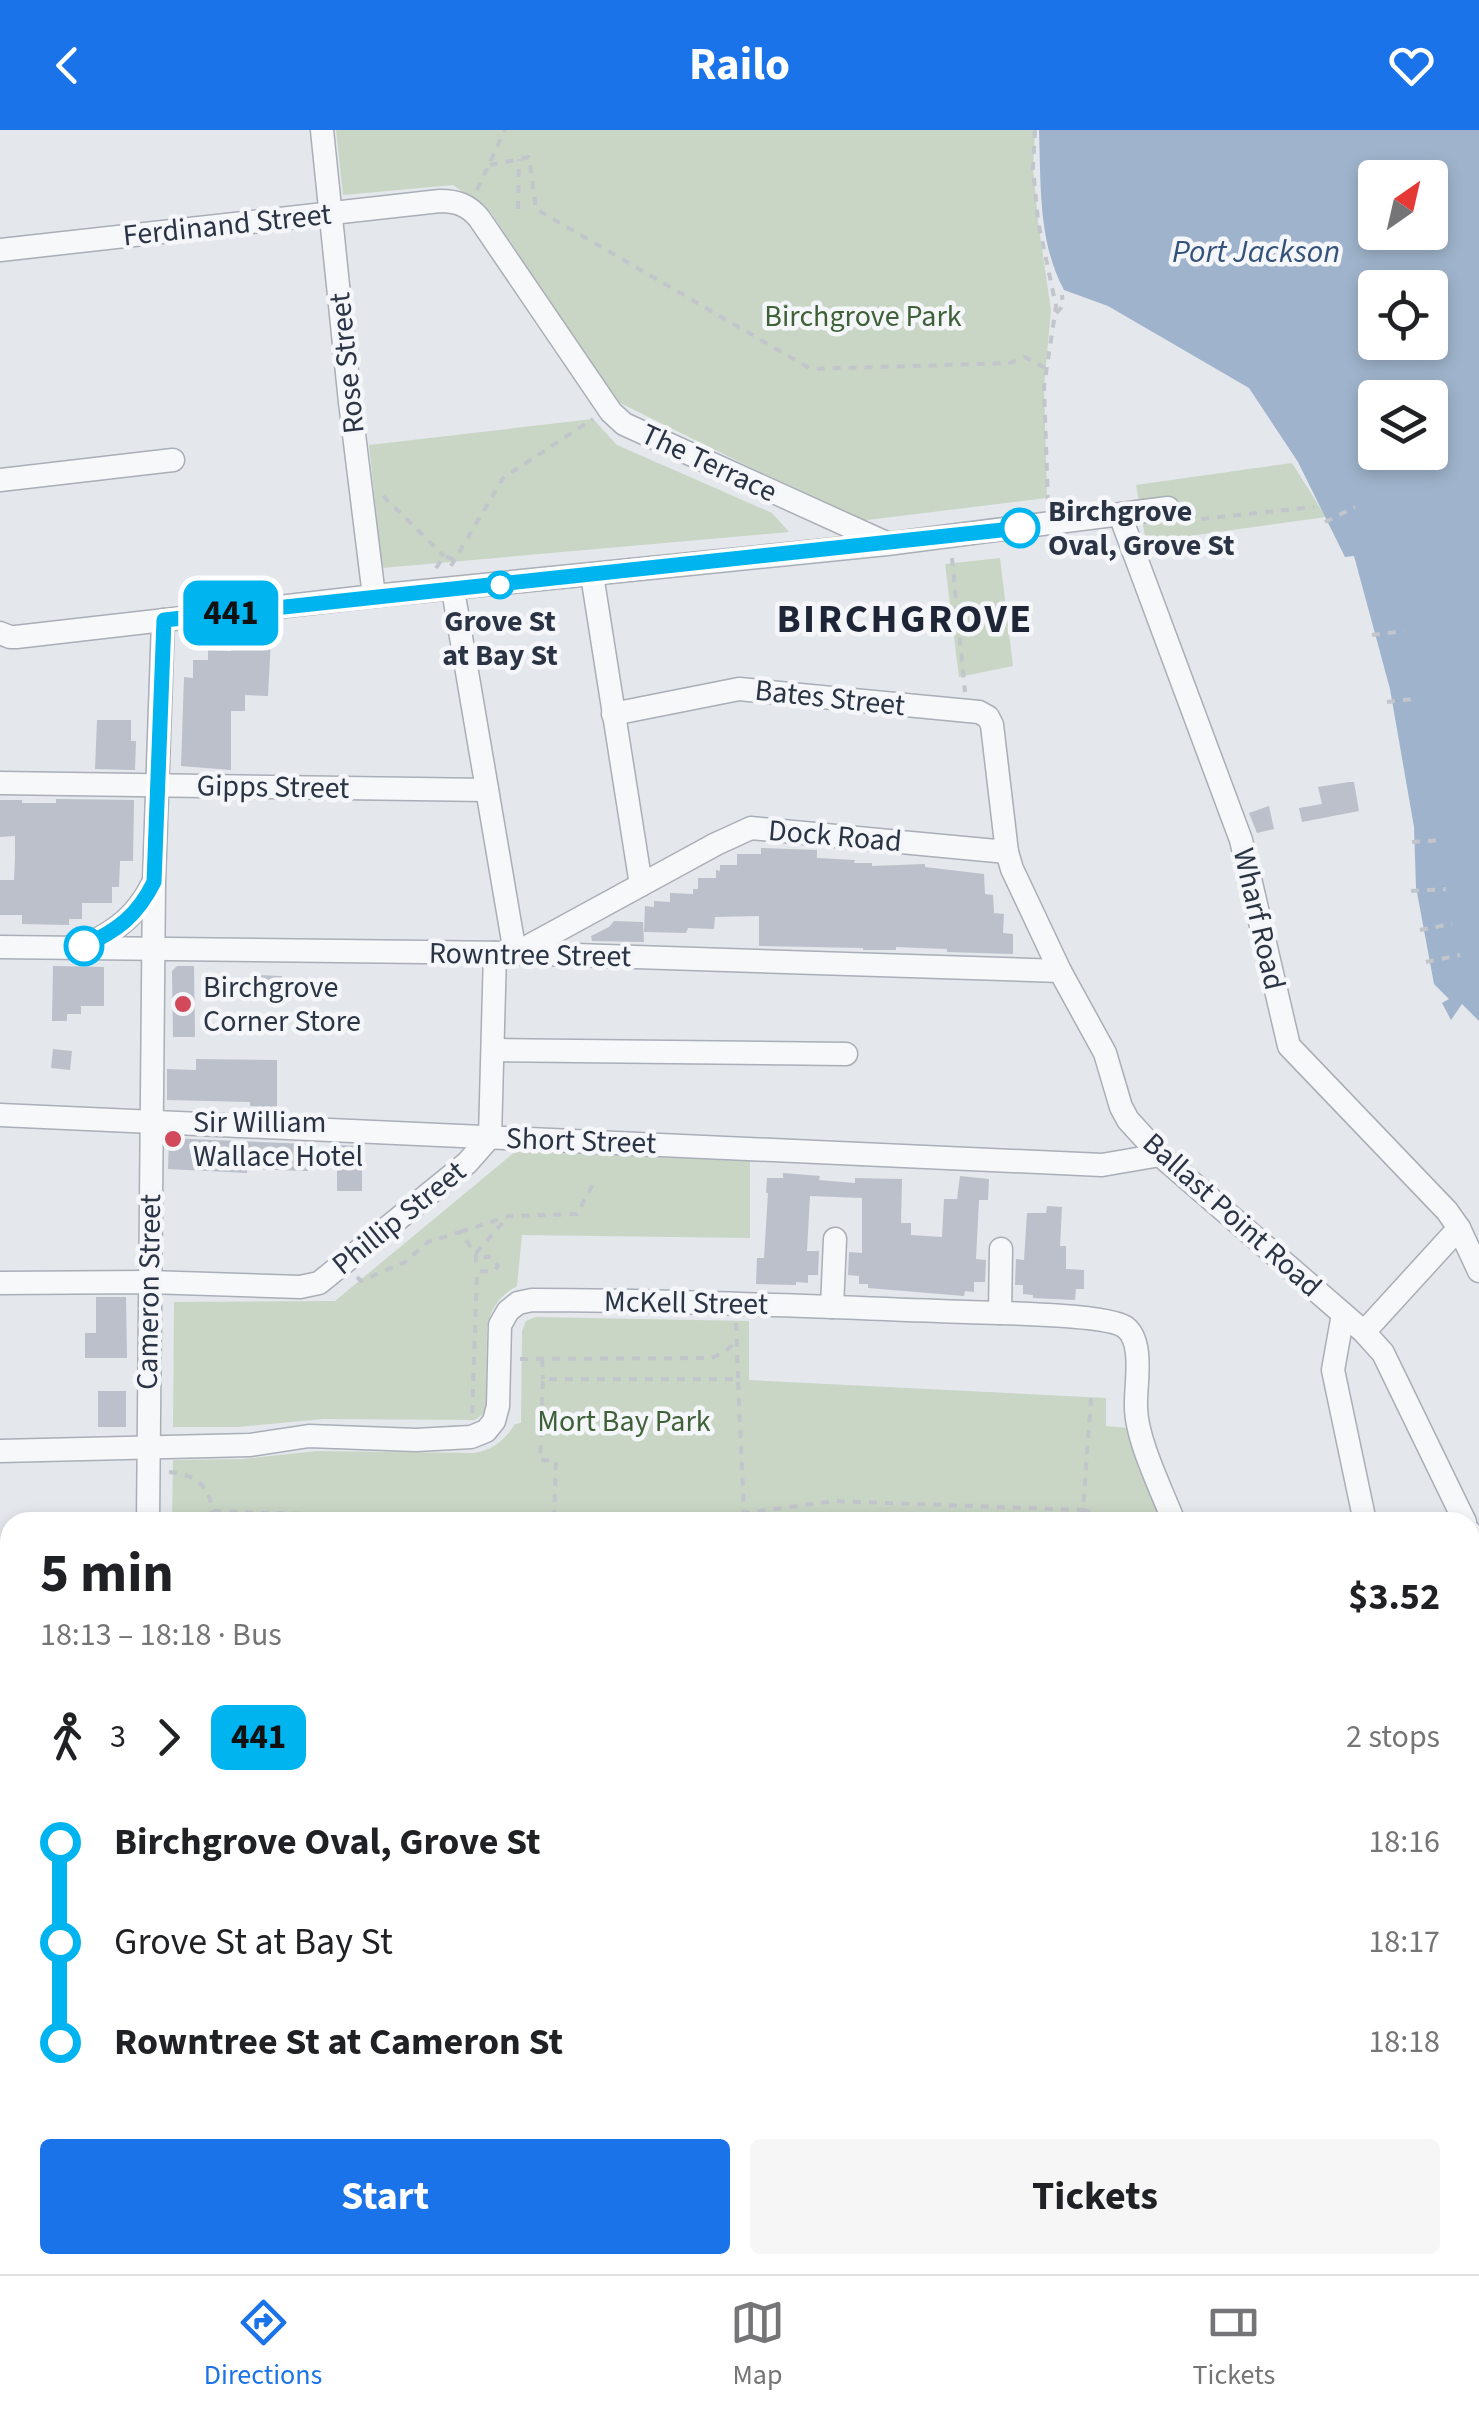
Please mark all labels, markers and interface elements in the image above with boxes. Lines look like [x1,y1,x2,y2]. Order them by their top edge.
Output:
text: Railo [689,33,790,97]
icon: back [40,38,95,93]
icon: heart [1384,38,1439,93]
north arrow [1358,160,1448,250]
map controls [1358,160,1448,470]
street label: Ferdinand Street [121,193,333,257]
water label: Port Jackson [1172,229,1340,275]
button: locate [1358,270,1448,360]
street label: Rose Street [318,290,376,436]
park label: Birchgrove Park [764,295,962,338]
button: layers [1358,380,1448,470]
street label: The Terrace [634,413,784,513]
place label: Birchgrove Oval, Grove St [1048,490,1235,567]
marker: Birchgrove Oval, Grove St [1001,509,1039,547]
marker: Grove St at Bay St [487,572,513,598]
line badge: 441 [174,580,288,646]
text: 441 [203,588,259,638]
district label: BIRCHGROVE [776,591,1034,648]
place label: Grove St at Bay St [442,600,558,677]
street label: Bates Street [753,669,907,727]
street label: Gipps Street [196,764,350,810]
street label: Dock Road [767,809,903,863]
street label: Wharf Road [1222,844,1296,994]
unlabelled marker [65,927,103,965]
street label: Rowntree Street [429,932,631,978]
place label: Birchgrove Corner Store [203,966,361,1043]
marker: Birchgrove Corner Store [172,993,194,1015]
place label: Sir William Wallace Hotel [193,1101,363,1178]
street label: Short Street [505,1117,657,1165]
street label: Ballast Point Road [1133,1123,1331,1307]
marker: Sir William Wallace Hotel [162,1128,184,1150]
street label: Phillip Street [323,1151,475,1285]
street label: Cameron Street [126,1194,172,1390]
street label: McKell Street [604,1280,768,1326]
park label: Mort Bay Park [537,1400,711,1443]
text: 5 min [40,1535,174,1613]
text: $3.52 [1348,1570,1440,1624]
text: 18:13 – 18:18 · Bus [40,1612,282,1658]
icon: walk [40,1710,95,1765]
icon: forward [141,1710,196,1765]
text: 441 [231,1712,286,1762]
text: 3 [110,1714,126,1760]
text: 2 stops [1346,1714,1440,1760]
text: Birchgrove Oval, Grove St [114,1815,541,1869]
text: 18:16 [1368,1819,1440,1865]
text: Grove St at Bay St [114,1915,393,1969]
text: 18:17 [1368,1919,1440,1965]
text: Rowntree St at Cameron St [114,2015,563,2069]
text: 18:18 [1368,2019,1440,2065]
button: Start [40,2139,730,2254]
button: Tickets [750,2139,1440,2254]
tab: Directions [204,2295,322,2395]
tab: Map [730,2295,785,2395]
tab: Tickets [1193,2295,1275,2395]

